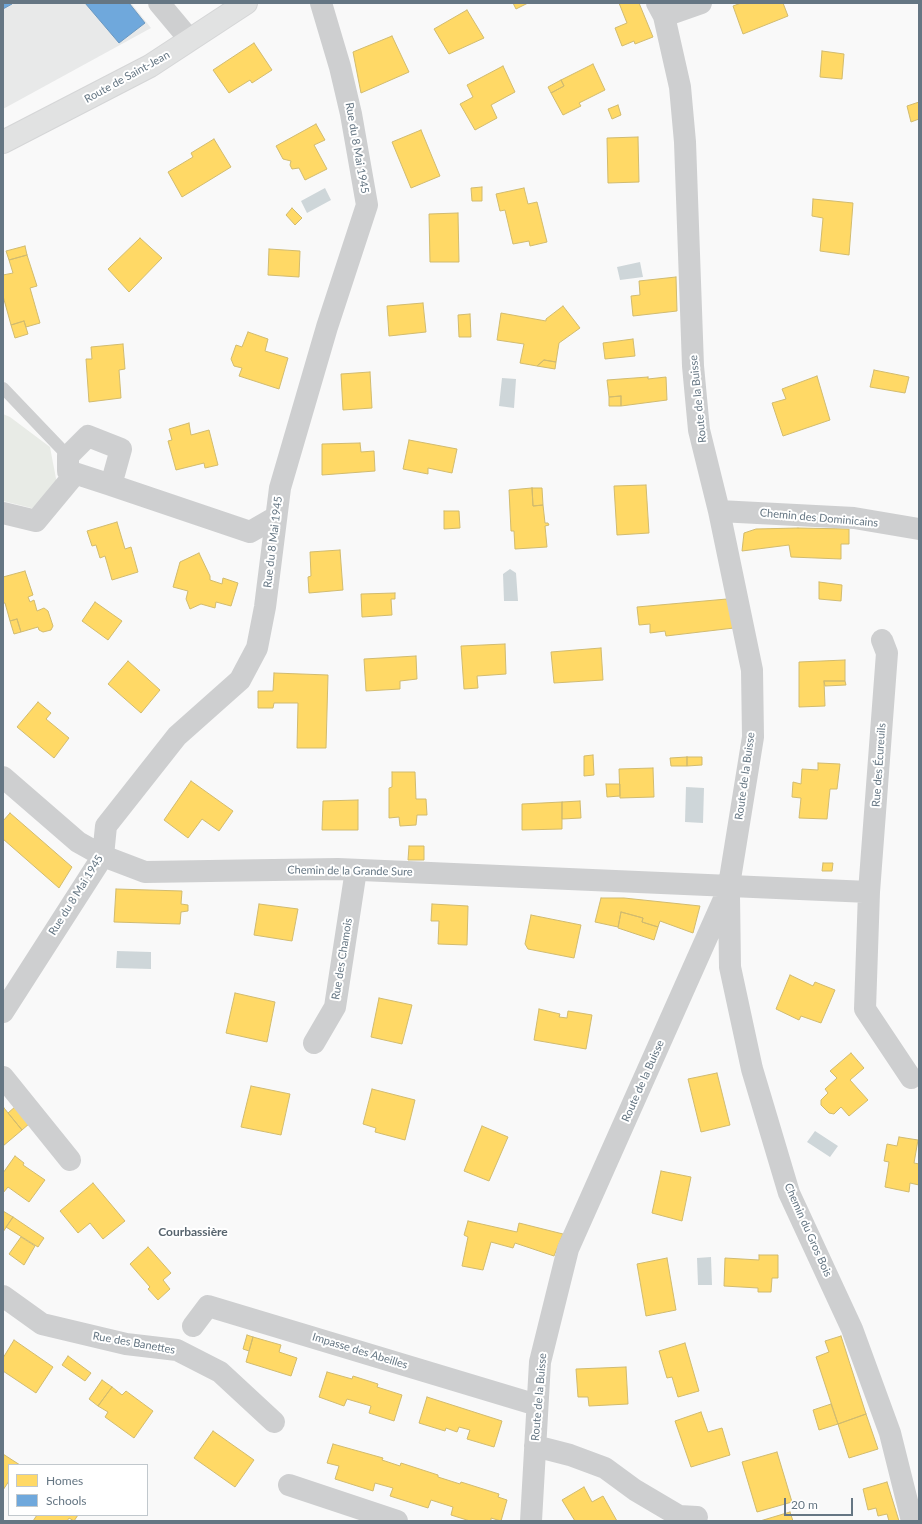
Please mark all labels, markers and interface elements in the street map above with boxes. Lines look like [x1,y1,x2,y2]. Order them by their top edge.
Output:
street label: Route de Saint-Jean [82,48,172,106]
street label: Rue du 8 Mai 1945 [342,101,372,195]
street label: Route de la Buisse [687,354,709,444]
street label: Rue du 8 Mai 1945 [261,495,285,589]
street label: Chemin des Dominicains [759,506,879,530]
street label: Rue des Écureuils [869,723,889,807]
street label: Route de la Buisse [732,731,758,821]
street label: Rue du 8 Mai 1945 [46,852,106,938]
street label: Chemin de la Grande Sure [287,863,413,879]
street label: Rue des Chamois [329,917,355,1001]
street label: Route de la Buisse [619,1038,667,1124]
street label: Chemin du Gros Bois [781,1181,835,1279]
district label: Courbassière [158,1225,228,1239]
street label: Rue des Banettes [92,1329,176,1357]
street label: Impasse des Abeilles [311,1330,409,1372]
street label: Route de la Buisse [529,1352,549,1442]
legend [8,1464,148,1516]
text: Homes [46,1473,83,1488]
scale bar [786,1490,855,1516]
text: Schools [46,1493,87,1508]
text: 20 m [791,1497,818,1512]

